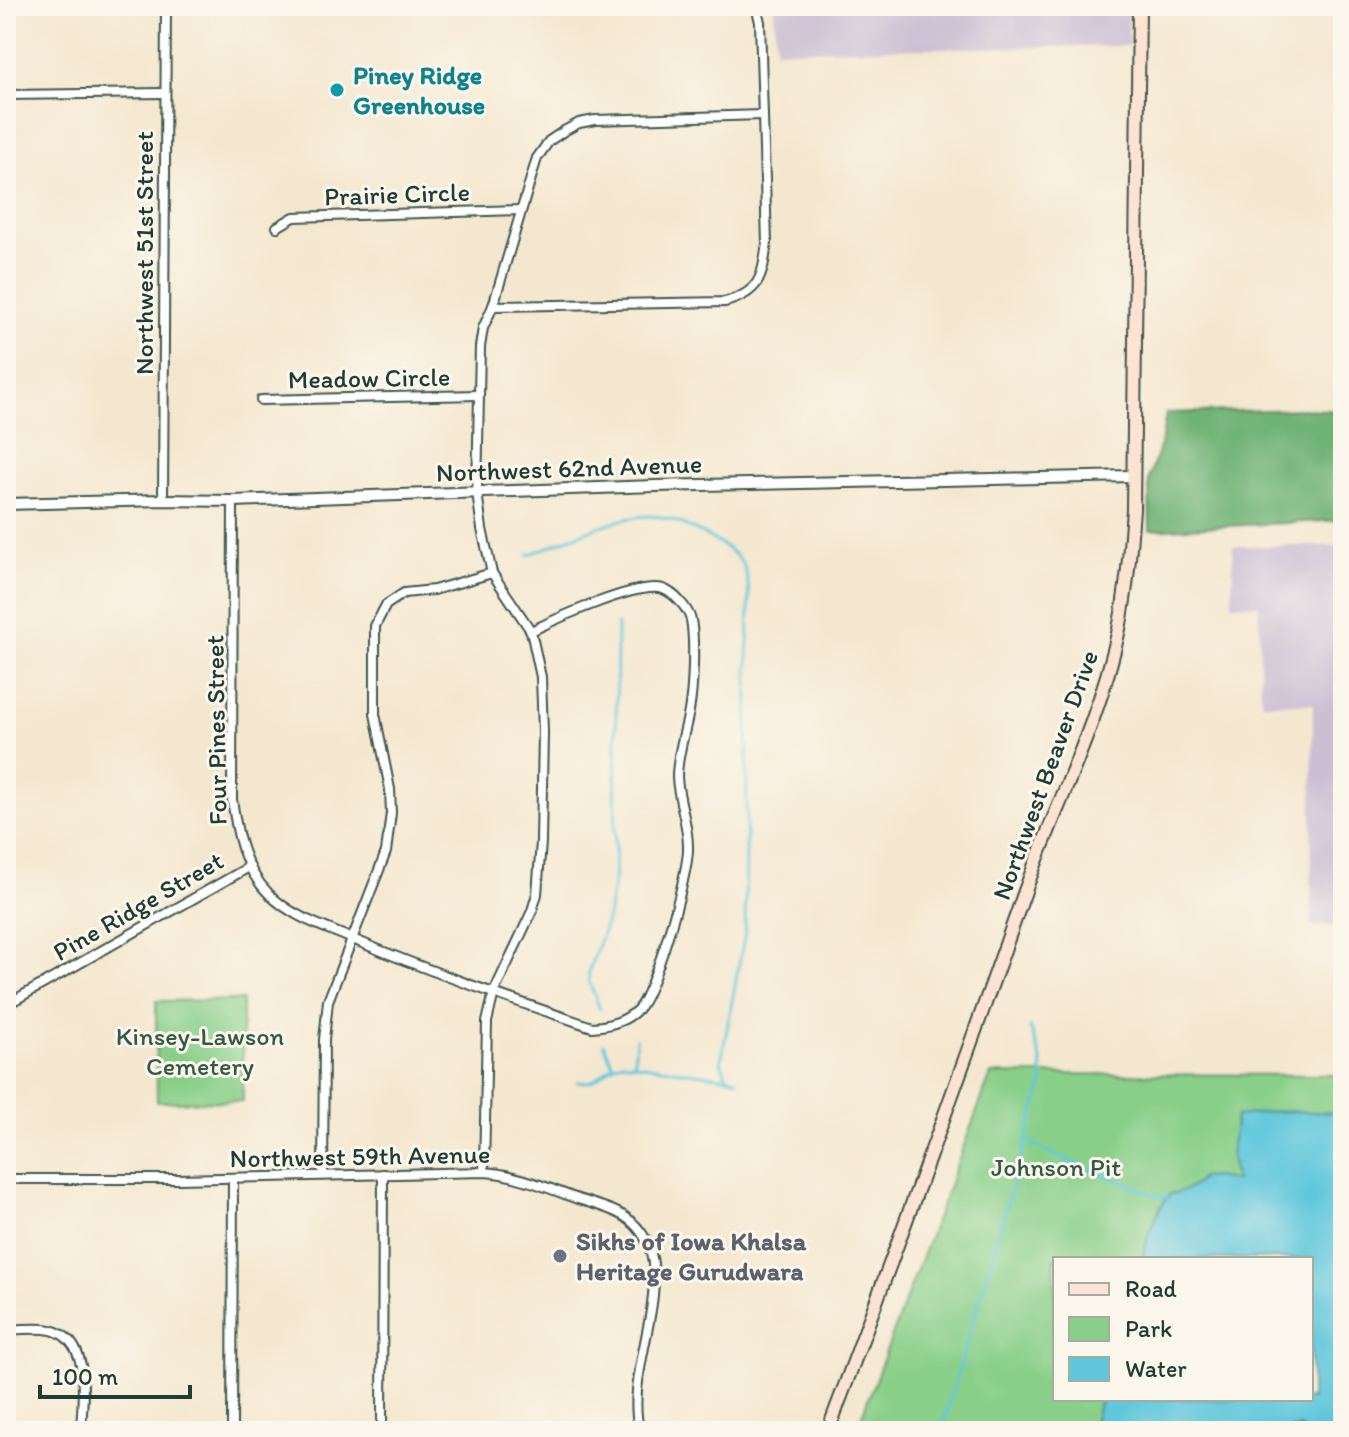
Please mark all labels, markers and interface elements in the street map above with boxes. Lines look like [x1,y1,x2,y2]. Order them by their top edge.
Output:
place label: Piney Ridge Greenhouse [353,59,485,121]
marker: Piney Ridge Greenhouse [328,81,346,99]
street label: Northwest 51st Street [128,131,160,375]
street label: Prairie Circle [324,175,470,213]
street label: Meadow Circle [288,361,450,395]
street label: Northwest 62nd Avenue [435,447,703,489]
street label: Four Pines Street [198,634,234,825]
street label: Northwest Beaver Drive [985,646,1105,904]
street label: Pine Ridge Street [47,844,229,968]
park label: Kinsey-Lawson Cemetery [116,1020,285,1082]
street label: Northwest 59th Avenue [229,1138,491,1174]
park label: Johnson Pit [991,1151,1121,1183]
place label: Sikhs of Iowa Khalsa Heritage Gurudwara [576,1225,807,1287]
marker: Sikhs of Iowa Khalsa Heritage Gurudwara [551,1247,569,1265]
legend [1053,1257,1313,1401]
text: Road [1125,1274,1177,1303]
text: Park [1125,1314,1172,1343]
scale bar [40,1349,190,1399]
text: Water [1125,1354,1187,1383]
text: 100 m [52,1362,118,1391]

